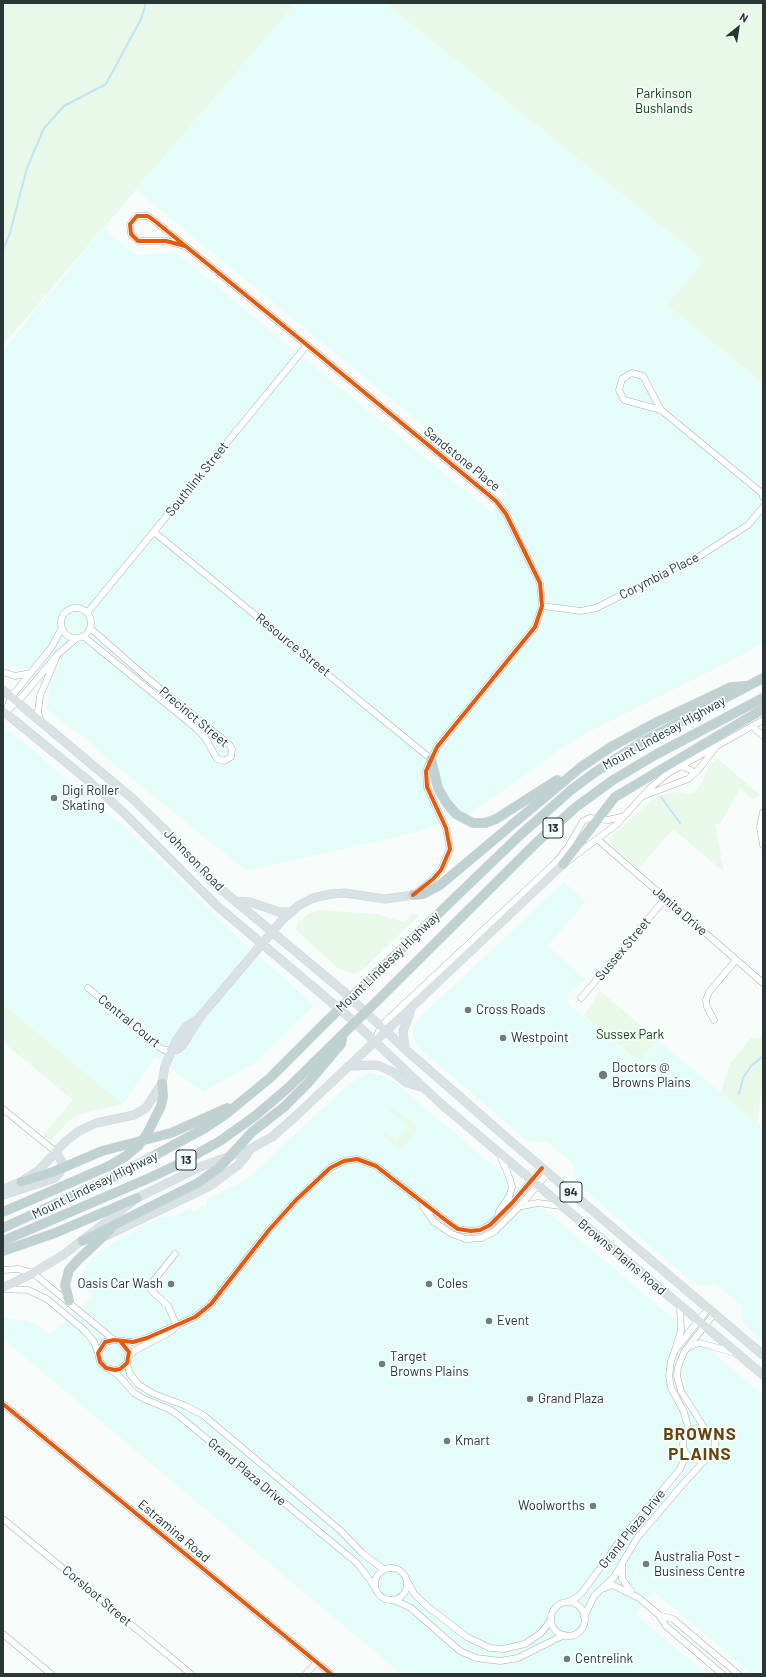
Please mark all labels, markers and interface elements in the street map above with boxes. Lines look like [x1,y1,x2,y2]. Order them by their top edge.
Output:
north arrow [718,8,758,48]
text: N [738,10,751,25]
park label: Parkinson Bushlands [635,86,693,117]
street label: Sandstone Place [421,424,503,494]
street label: Southlink Street [162,439,232,519]
street label: Corymbia Place [617,549,701,603]
street label: Resource Street [253,610,333,680]
street label: Precinct Street [156,683,232,751]
street label: Mount Lindesay Highway [600,693,728,773]
place label: Digi Roller Skating [62,783,119,814]
marker: Digi Roller Skating [49,793,59,803]
road number: 13 [543,818,563,838]
street label: Johnson Road [161,826,227,894]
street label: Janita Drive [649,883,711,939]
street label: Mount Lindesay Highway [333,908,443,1016]
street label: Sussex Street [592,914,654,984]
street label: Central Court [95,991,163,1051]
place label: Cross Roads [476,1002,546,1018]
marker: Cross Roads [463,1005,473,1015]
park label: Sussex Park [596,1027,664,1043]
place label: Westpoint [511,1030,569,1046]
marker: Westpoint [498,1033,508,1043]
place label: Doctors @ Browns Plains [612,1060,691,1091]
marker: Doctors @ Browns Plains [597,1069,609,1081]
street label: Mount Lindesay Highway [30,1148,160,1222]
road number: 13 [176,1150,196,1170]
road number: 94 [560,1182,582,1202]
street label: Browns Plains Road [575,1216,669,1298]
place label: Oasis Car Wash [77,1276,163,1292]
place label: Coles [437,1276,468,1292]
marker: Oasis Car Wash [166,1279,176,1289]
marker: Coles [424,1279,434,1289]
place label: Event [497,1313,529,1329]
marker: Event [484,1316,494,1326]
place label: Target Browns Plains [390,1349,469,1380]
marker: Target Browns Plains [377,1359,387,1369]
place label: Grand Plaza [538,1391,604,1407]
marker: Grand Plaza [525,1394,535,1404]
district label: BROWNS PLAINS [663,1424,737,1464]
place label: Kmart [455,1433,490,1449]
street label: Grand Plaza Drive [205,1435,289,1509]
marker: Kmart [442,1436,452,1446]
street label: Grand Plaza Drive [595,1486,669,1572]
street label: Estramina Road [135,1496,213,1566]
place label: Woolworths [518,1498,585,1514]
marker: Woolworths [588,1501,598,1511]
place label: Australia Post - Business Centre [654,1549,745,1580]
marker: Australia Post - Business Centre [641,1559,651,1569]
street label: Corsloot Street [59,1562,135,1630]
place label: Centrelink [575,1651,633,1667]
marker: Centrelink [562,1654,572,1664]

